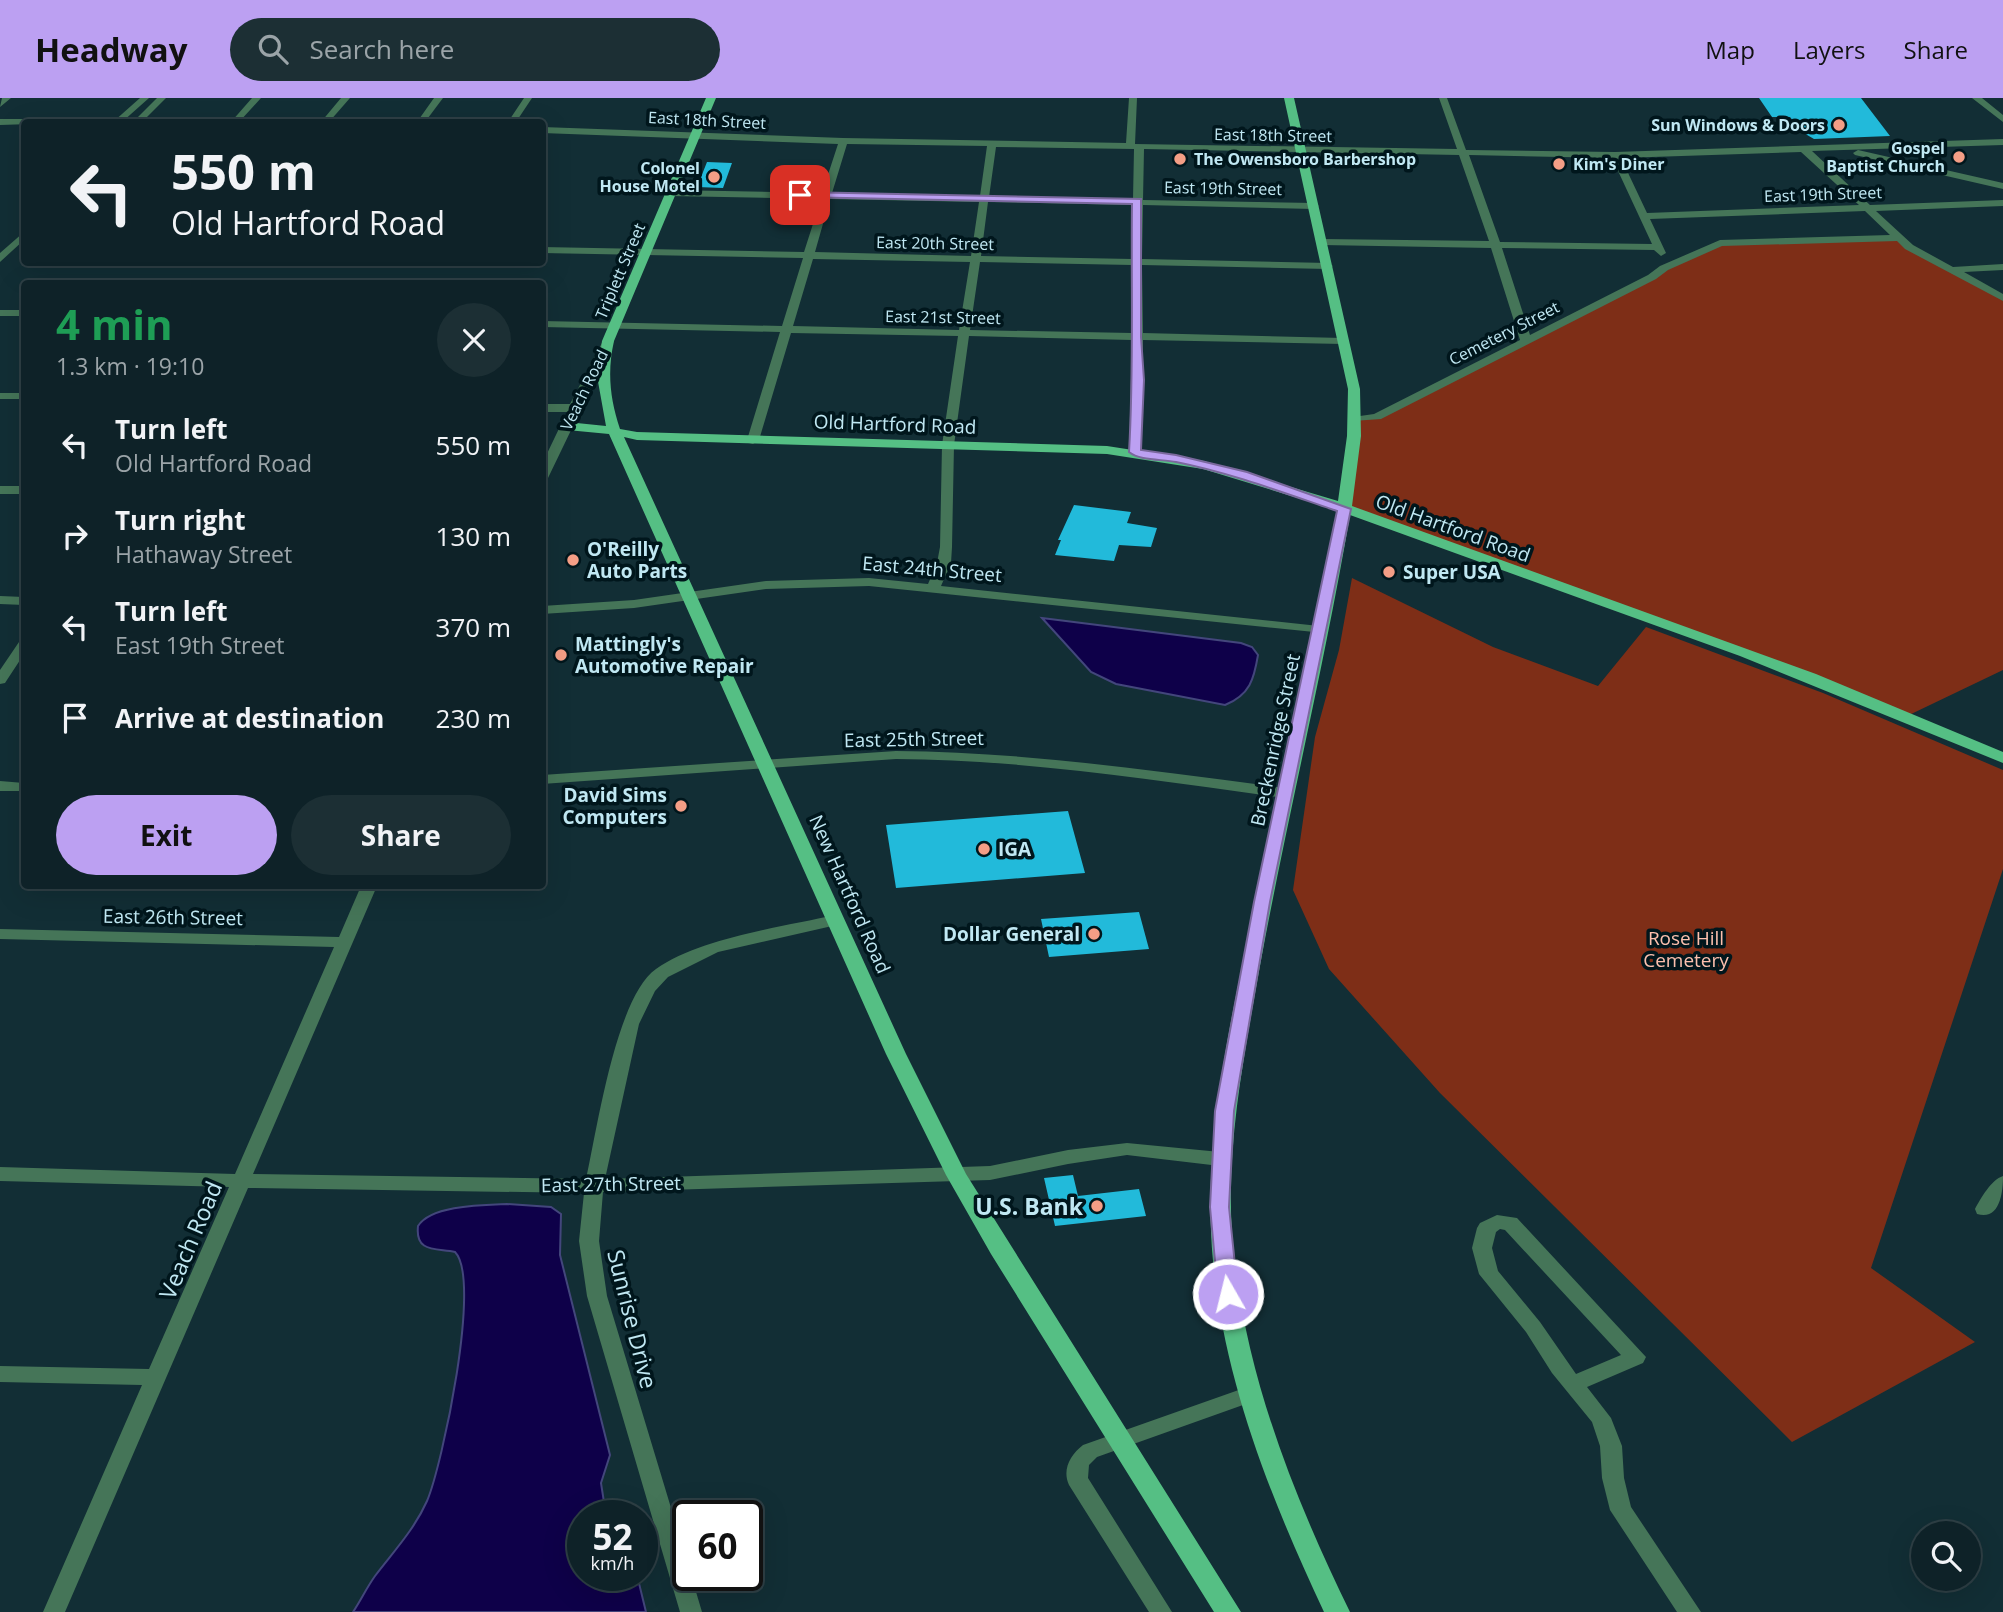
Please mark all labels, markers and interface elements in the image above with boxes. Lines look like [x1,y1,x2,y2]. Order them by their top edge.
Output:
search box [230,18,720,81]
text: Headway [35,27,188,72]
icon: search [254,30,292,68]
text: Search here [310,31,454,67]
text: Map [1705,33,1755,66]
text: Layers [1793,33,1866,66]
text: Share [1904,33,1968,66]
street label: East 18th Street [648,106,767,134]
place label: Sun Windows & Doors [1651,114,1825,136]
marker: Sun Windows & Doors [1831,117,1847,133]
street label: East 18th Street [1214,123,1332,147]
place label: Gospel Baptist Church [1826,137,1945,177]
text: 550 m [171,138,316,204]
icon: left [56,147,147,238]
place label: The Owensboro Barbershop [1194,148,1416,170]
marker: Gospel Baptist Church [1951,149,1967,165]
marker: The Owensboro Barbershop [1172,151,1188,167]
place label: Kim's Diner [1573,153,1665,175]
marker: Kim's Diner [1551,156,1567,172]
place label: Colonel House Motel [600,157,700,197]
pin [770,165,830,225]
marker: Colonel House Motel [706,169,722,185]
icon: arrive [781,176,819,214]
street label: East 19th Street [1164,176,1282,200]
street label: East 19th Street [1764,181,1883,207]
text: Old Hartford Road [171,201,445,244]
street label: Triplett Street [590,219,650,322]
street label: East 20th Street [876,231,994,255]
text: 4 min [56,295,173,352]
street label: Cemetery Street [1445,296,1563,370]
button: close [437,303,511,377]
street label: East 21st Street [885,305,1001,329]
street label: Veach Road [555,346,613,434]
text: 1.3 km · 19:10 [56,350,204,382]
street label: Old Hartford Road [813,408,977,440]
text: Turn left [115,411,227,447]
icon: left [56,426,94,464]
text: 550 m [436,427,511,463]
text: Old Hartford Road [115,447,312,479]
street label: Old Hartford Road [1372,488,1534,568]
text: Turn right [115,502,246,538]
icon: right [56,517,94,555]
text: 130 m [436,518,511,554]
place label: O'Reilly Auto Parts [587,536,687,584]
text: Hathaway Street [115,538,292,570]
street label: East 24th Street [861,550,1003,588]
marker: O'Reilly Auto Parts [565,552,581,568]
place label: Super USA [1403,559,1502,585]
marker: Super USA [1381,564,1397,580]
text: Turn left [115,593,227,629]
icon: left [56,608,94,646]
text: 370 m [436,609,511,645]
text: East 19th Street [115,629,285,661]
place label: Mattingly's Automotive Repair [575,631,754,679]
marker: Mattingly's Automotive Repair [553,647,569,663]
street label: Breckenridge Street [1244,651,1306,828]
icon: arrive [56,699,94,737]
text: Arrive at destination [115,700,384,736]
text: 230 m [436,700,511,736]
street label: East 25th Street [844,725,984,753]
place label: David Sims Computers [562,782,667,830]
button: Exit [56,795,277,875]
button: Share [291,795,511,875]
marker: David Sims Computers [673,798,689,814]
street label: New Hartford Road [803,810,897,978]
place label: IGA [998,836,1032,862]
marker: IGA [976,841,992,857]
street label: East 26th Street [103,903,243,931]
place label: Dollar General [943,921,1080,947]
park label: Rose Hill Cemetery [1643,925,1729,973]
marker: Dollar General [1086,926,1102,942]
street label: East 27th Street [541,1170,681,1198]
street label: Veach Road [151,1176,229,1304]
place label: U.S. Bank [975,1190,1084,1222]
marker: U.S. Bank [1089,1198,1105,1214]
street label: Sunrise Drive [600,1246,666,1392]
position arrow [1191,1257,1265,1331]
speed limit sign: 60 [672,1500,763,1591]
text: 52 [592,1513,633,1560]
map controls [1911,1521,1981,1591]
button: search [1911,1521,1981,1591]
text: km/h [591,1551,634,1575]

